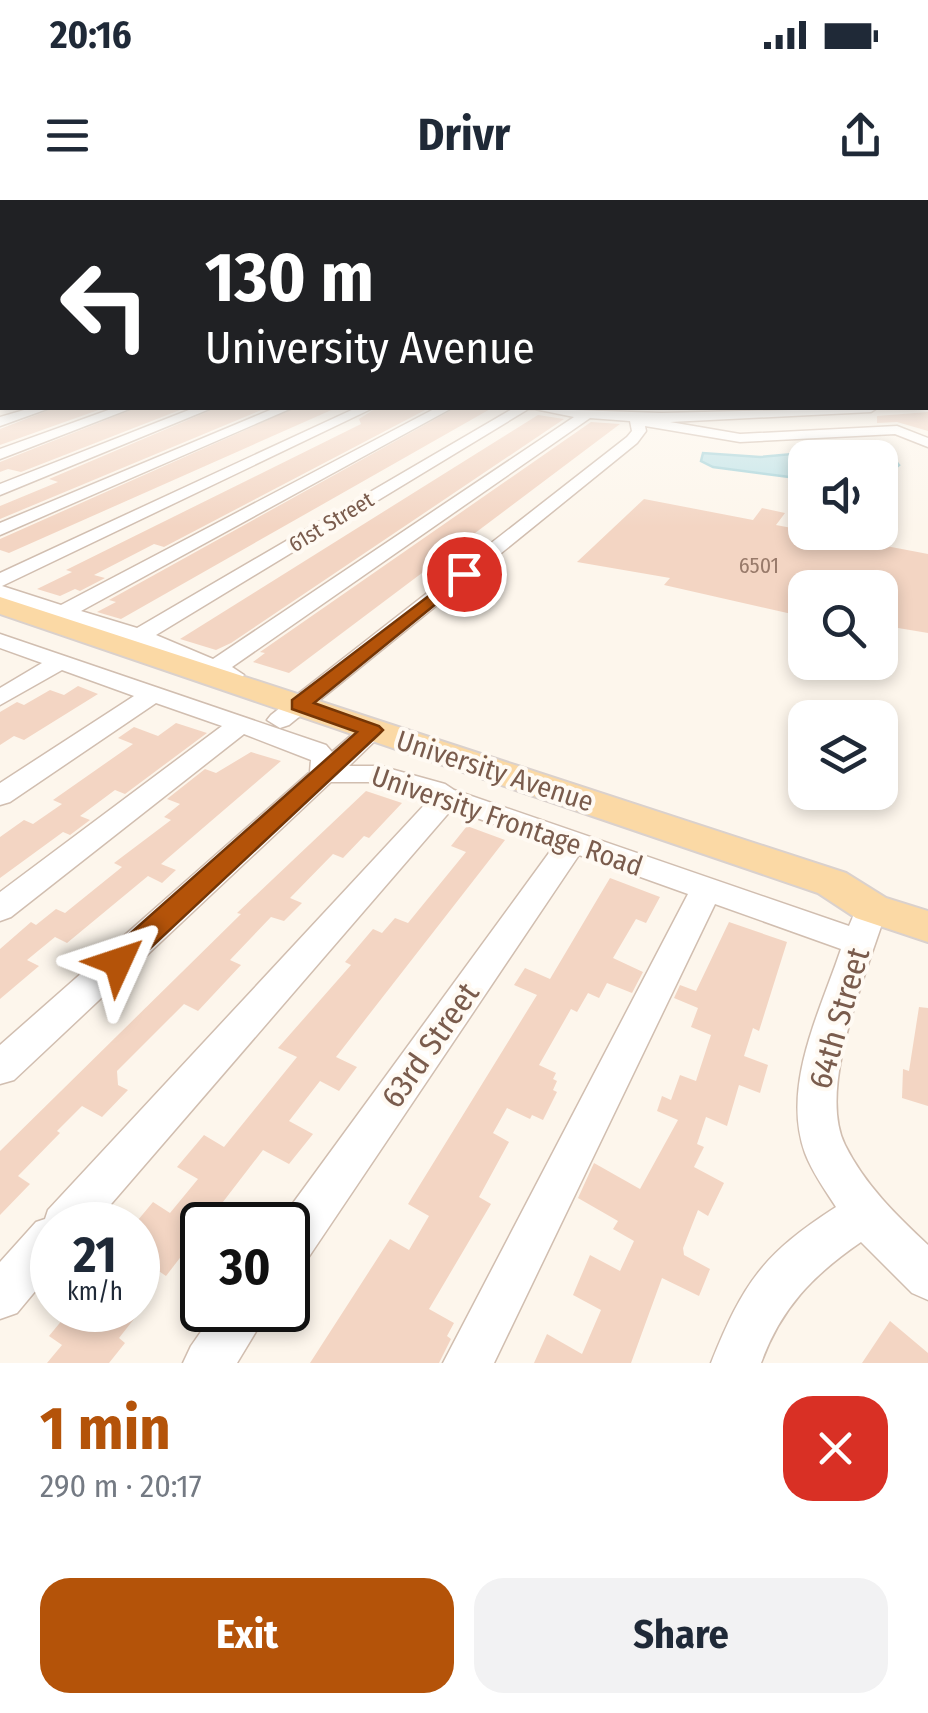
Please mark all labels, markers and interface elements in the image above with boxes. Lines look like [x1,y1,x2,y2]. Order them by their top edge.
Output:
text: 20:16 [50,12,132,58]
icon: menu [40,108,95,163]
text: Drivr [418,108,510,162]
icon: share [833,108,888,163]
text: 130 m [205,236,374,320]
icon: left [40,240,170,370]
text: University Avenue [205,321,535,375]
map controls [788,440,898,810]
button: sound [788,440,898,550]
street label: 61st Street [284,486,379,558]
pin [422,532,507,617]
icon: arrive [437,547,492,602]
house number: 6501 [739,552,779,579]
button: search [788,570,898,680]
button: layers [788,700,898,810]
street label: University Avenue [392,724,598,818]
street label: University Frontage Road [367,759,647,883]
position arrow [66,910,170,1014]
street label: 64th Street [801,943,877,1093]
street label: 63rd Street [373,975,487,1115]
speed limit sign: 30 [180,1202,310,1332]
text: 21 [73,1225,117,1285]
text: km/h [67,1277,123,1307]
text: 1 min [40,1393,171,1465]
button: close [783,1396,888,1501]
text: 290 m · 20:17 [40,1467,202,1505]
button: Exit [40,1578,454,1693]
button: Share [474,1578,888,1693]

